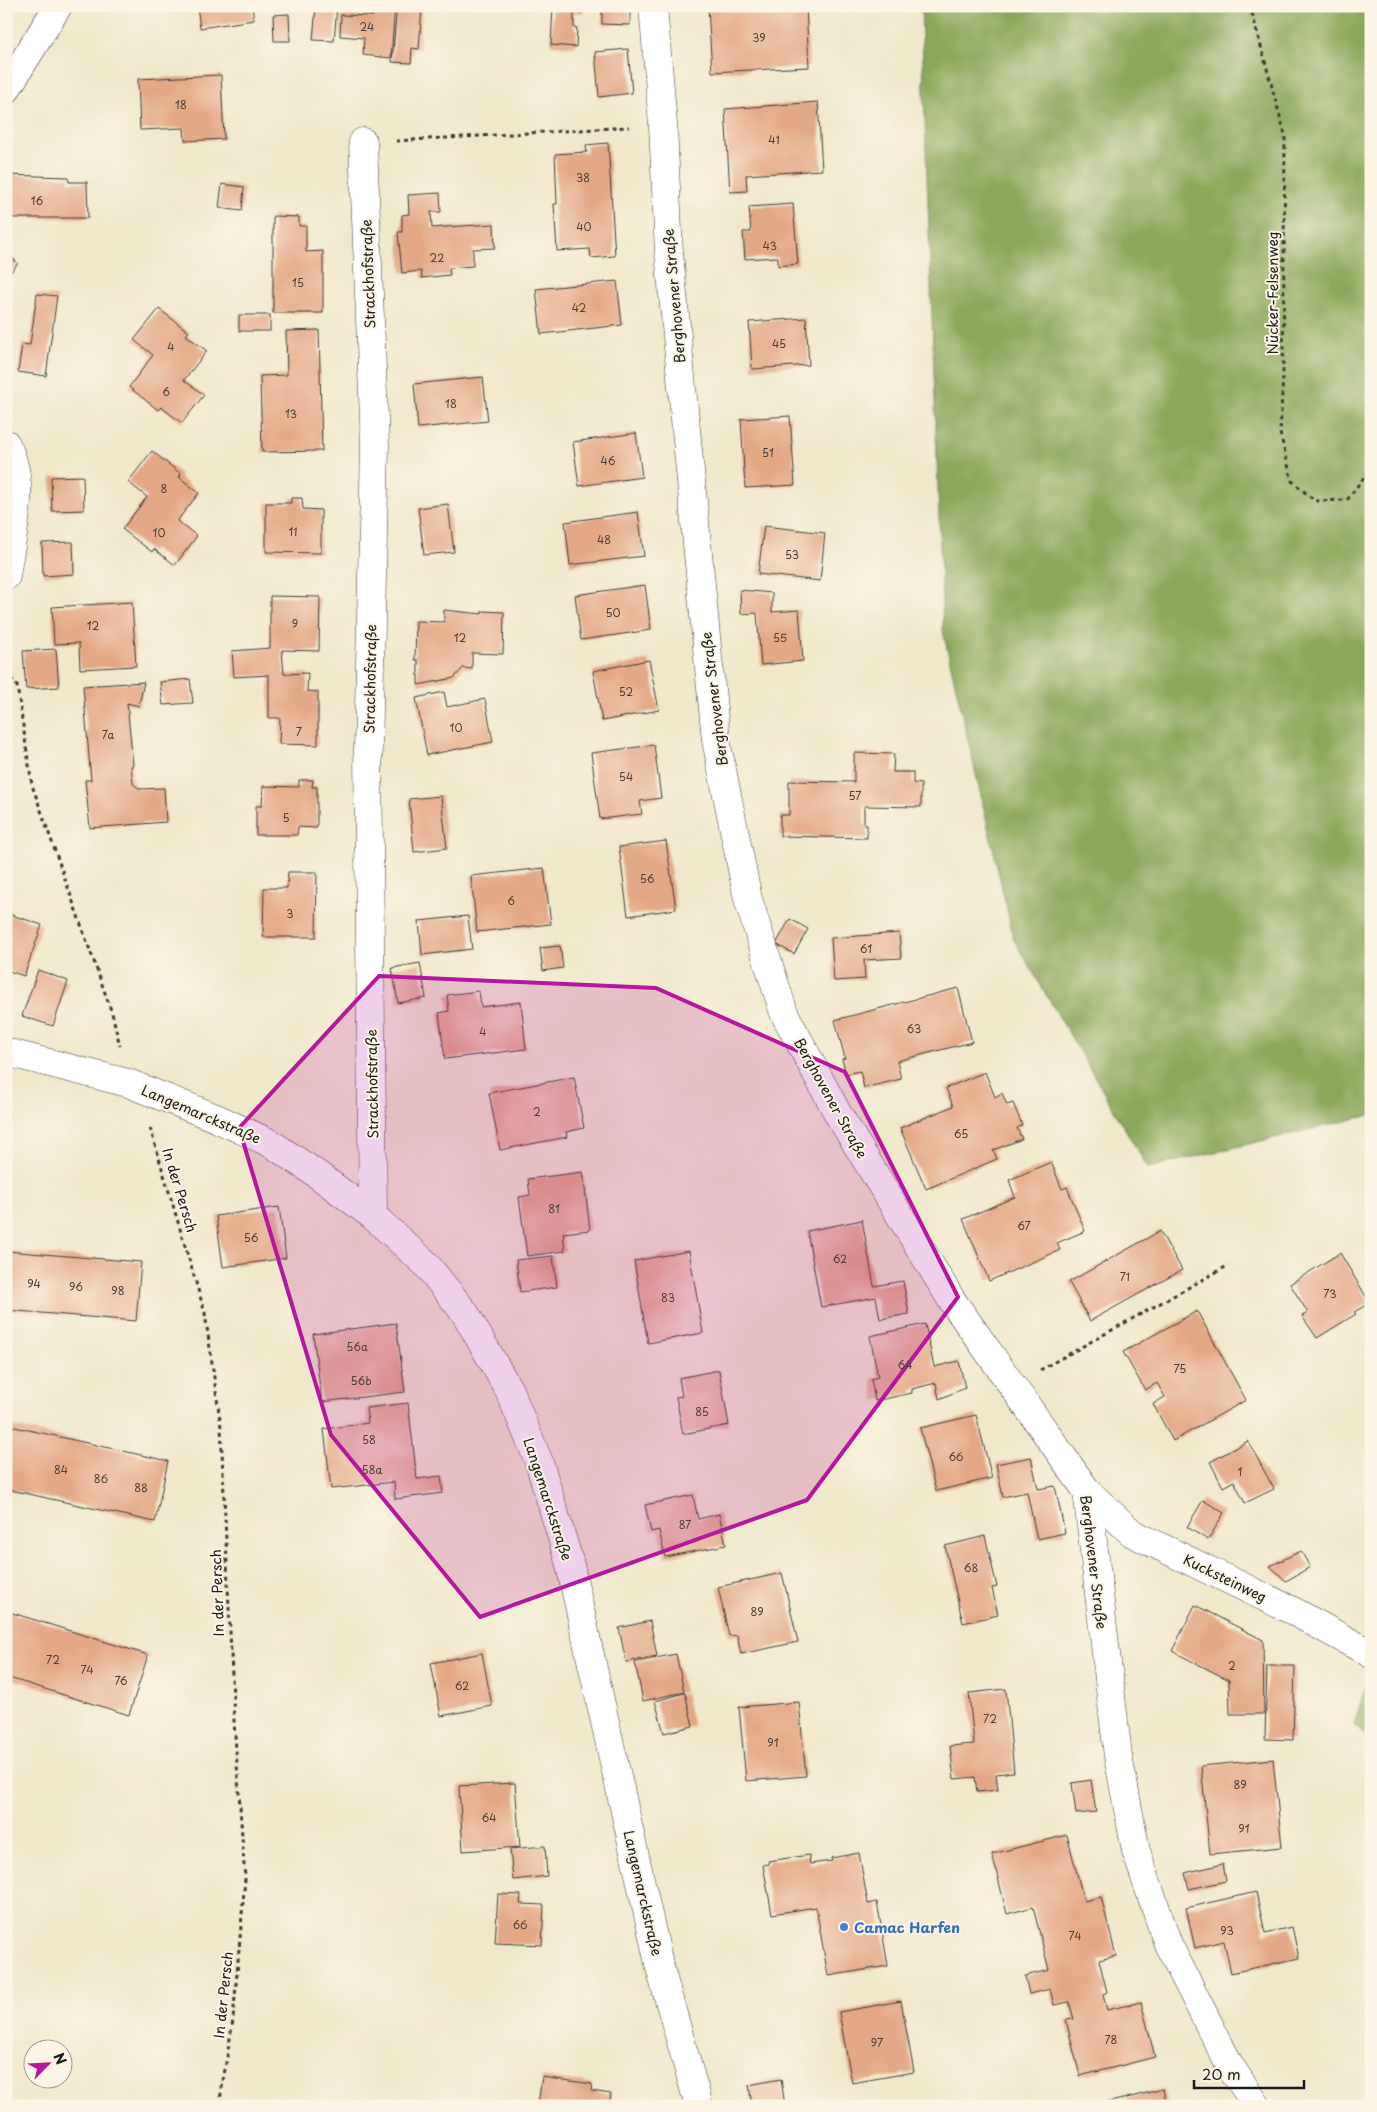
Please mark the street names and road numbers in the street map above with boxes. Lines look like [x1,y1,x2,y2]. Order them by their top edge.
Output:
street label: Strackhofstraße [356,219,380,329]
street label: Berghovener Straße [658,228,690,364]
street label: Nücker-Felsenweg [1262,231,1283,355]
street label: Strackhofstraße [359,624,381,734]
street label: Berghovener Straße [695,631,733,767]
street label: Strackhofstraße [361,1029,383,1139]
street label: Berghovener Straße [789,1034,873,1162]
street label: Langemarckstraße [138,1079,264,1149]
street label: In der Persch [157,1145,203,1235]
street label: Langemarckstraße [518,1435,578,1563]
street label: Berghovener Straße [1075,1494,1113,1630]
street label: In der Persch [205,1549,229,1637]
street label: Kucksteinweg [1180,1549,1270,1607]
street label: Langemarckstraße [618,1828,668,1958]
street label: In der Persch [208,1950,238,2040]

